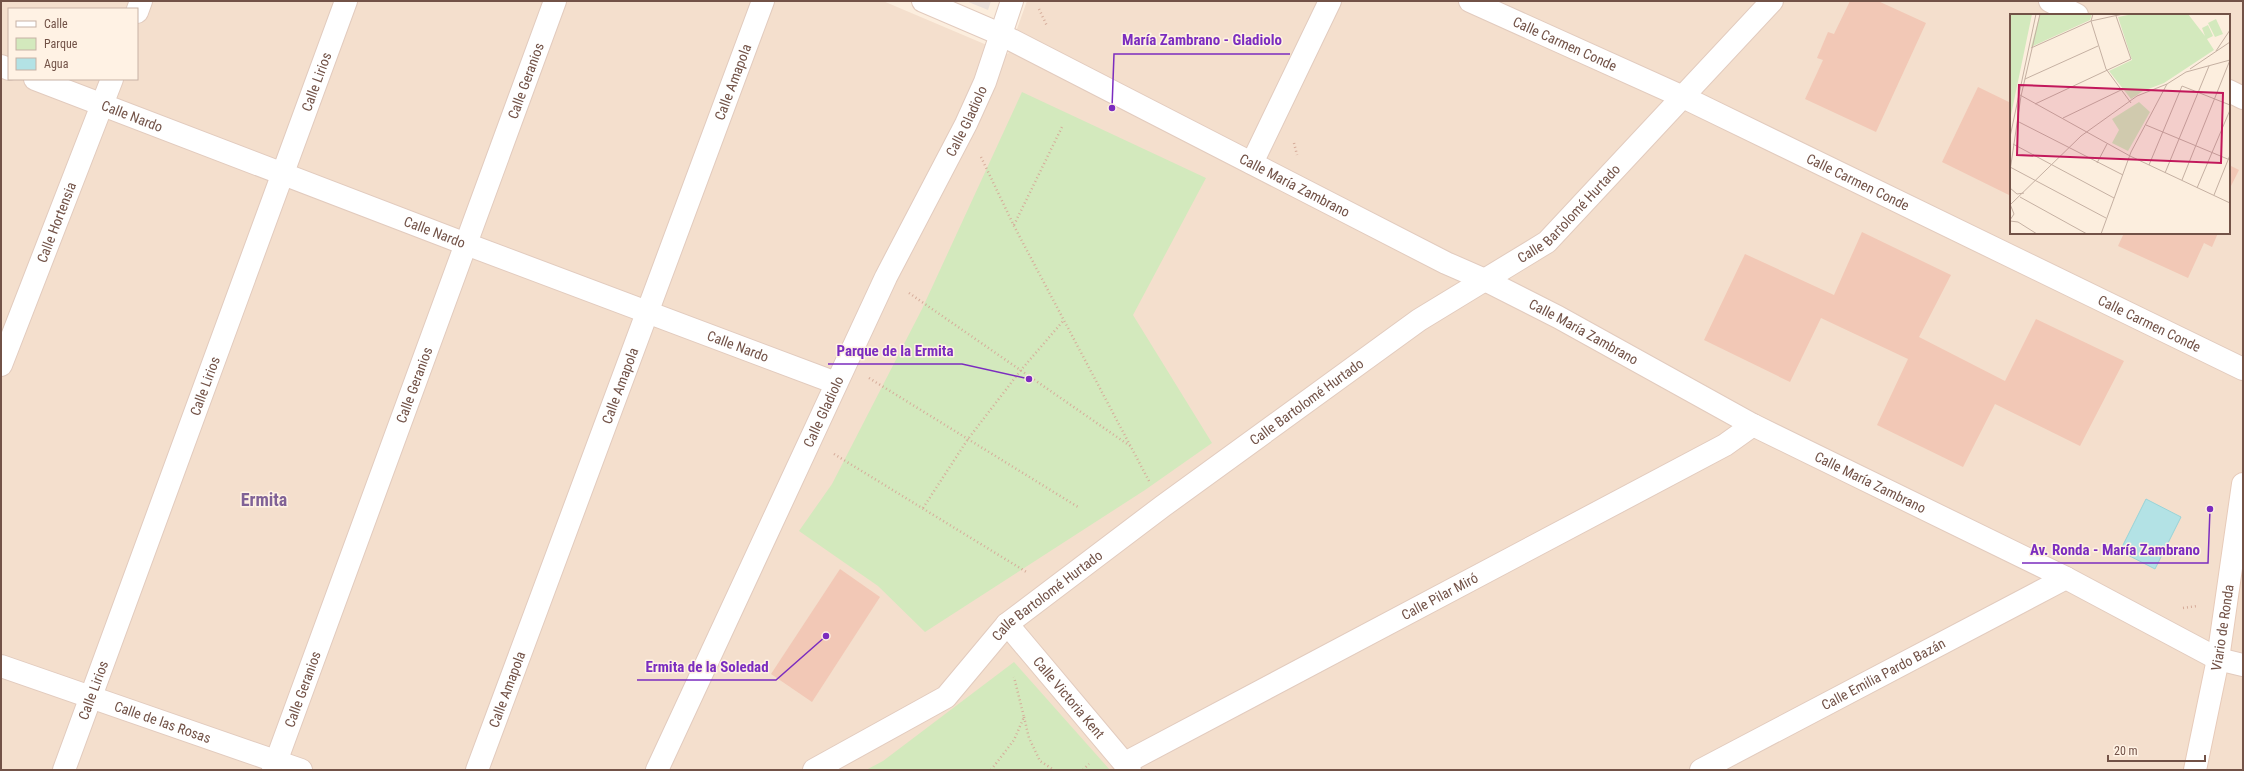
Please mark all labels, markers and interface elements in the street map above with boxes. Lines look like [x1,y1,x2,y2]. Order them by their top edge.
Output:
legend [8,8,138,80]
street label: Calle Carmen Conde [1510,13,1620,74]
inset map [2010,14,2230,234]
text: Calle [44,17,68,31]
callout: María Zambrano - Gladiolo [1114,27,1290,54]
text: María Zambrano - Gladiolo [1122,31,1282,49]
text: Parque [44,37,78,51]
street label: Calle Geranios [504,41,547,121]
street label: Calle Amapola [711,42,754,122]
street label: Calle Lirios [298,50,334,114]
text: Agua [44,57,69,71]
street label: Calle Gladiolo [942,83,990,159]
street label: Calle Nardo [99,97,165,135]
street label: Calle María Zambrano [1237,150,1352,220]
street label: Calle Carmen Conde [1804,150,1912,214]
street label: Calle Bartolomé Hurtado [1515,161,1623,266]
street label: Calle Hortensia [34,180,79,265]
street label: Calle Nardo [402,213,468,251]
street label: Calle Carmen Conde [2095,292,2204,355]
street label: Calle María Zambrano [1526,296,1641,368]
street label: Calle Nardo [705,327,771,365]
callout: Parque de la Ermita [828,337,962,364]
text: Parque de la Ermita [836,342,954,360]
street label: Calle Geranios [393,345,435,425]
street label: Calle Amapola [598,345,641,426]
street label: Calle Lirios [187,354,223,418]
street label: Calle Bartolomé Hurtado [1247,355,1366,448]
street label: Calle Gladiolo [800,374,847,450]
street label: Calle María Zambrano [1812,448,1928,516]
district label: Ermita [241,489,287,510]
callout: Av. Ronda - María Zambrano [2022,536,2208,563]
text: Av. Ronda - María Zambrano [2030,541,2200,559]
street label: Calle Bartolomé Hurtado [989,547,1105,644]
street label: Calle Pilar Miró [1399,569,1481,623]
street label: Viario de Ronda [2208,583,2237,672]
street label: Calle Emilia Pardo Bazán [1819,635,1948,713]
street label: Calle Geranios [281,649,324,730]
street label: Calle Amapola [486,649,528,730]
callout: Ermita de la Soledad [637,653,776,680]
street label: Calle Victoria Kent [1030,653,1108,742]
street label: Calle Lirios [75,658,111,722]
text: Ermita de la Soledad [645,658,769,676]
street label: Calle de las Rosas [112,698,213,746]
scale bar [2108,737,2205,763]
text: 20 m [2114,744,2138,758]

